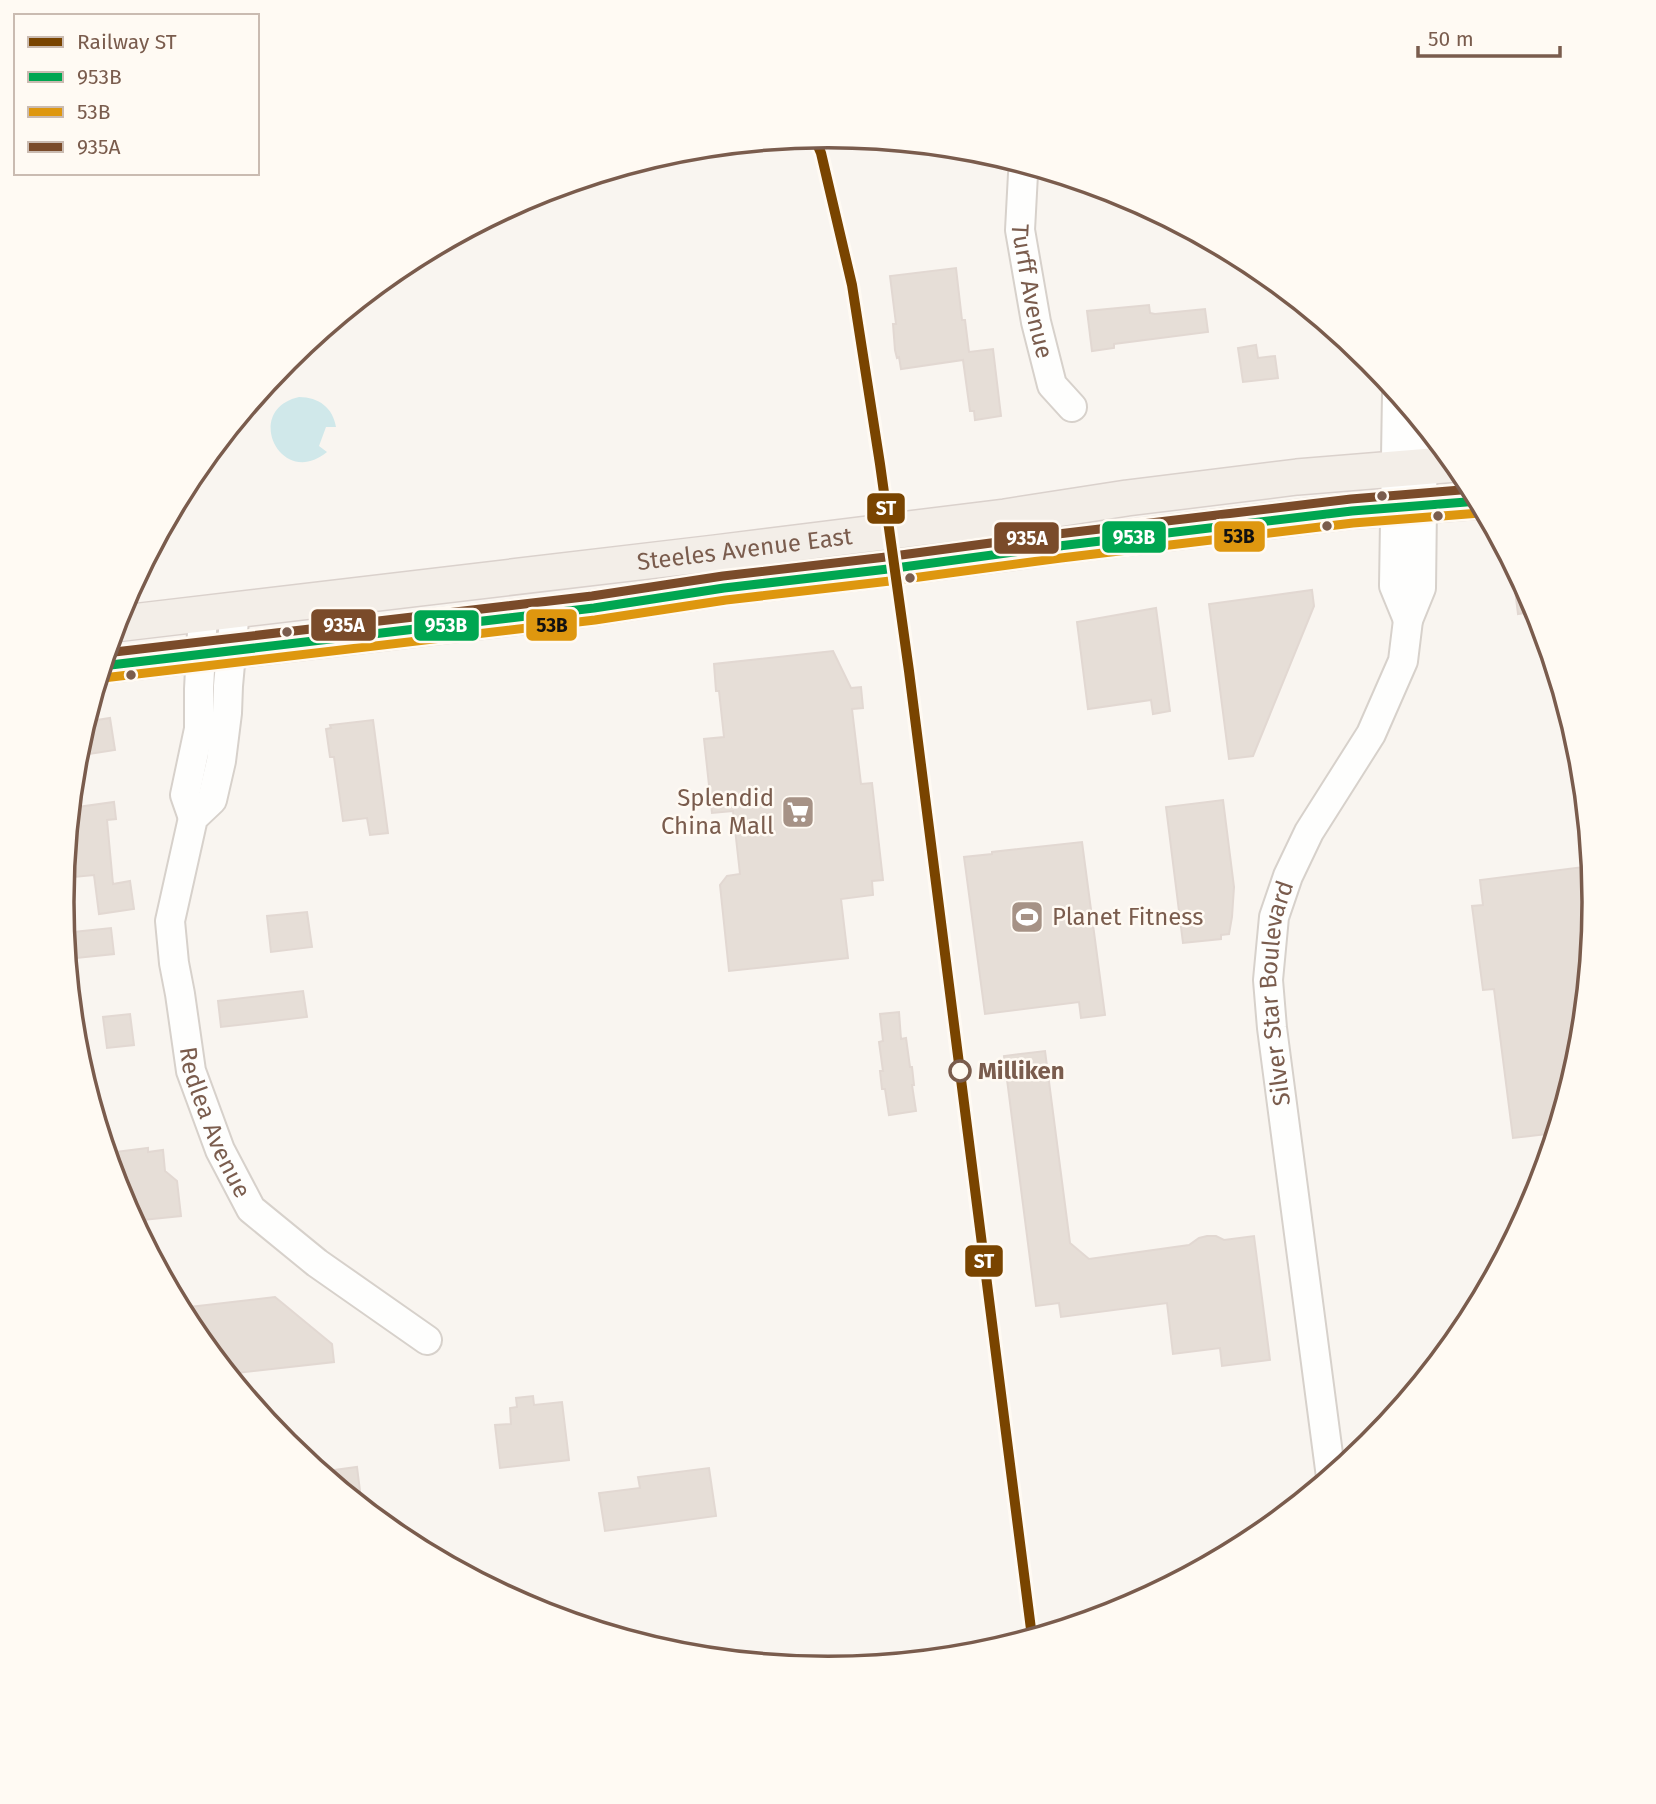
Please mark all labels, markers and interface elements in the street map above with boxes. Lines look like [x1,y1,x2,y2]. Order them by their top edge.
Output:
legend [14,14,259,175]
scale bar [1418,14,1560,58]
text: 50 m [1428,26,1474,52]
text: Railway ST [77,29,177,55]
text: 953B [77,64,122,90]
text: 53B [77,99,111,125]
text: 935A [77,134,121,160]
street label: Turff Avenue [1006,223,1059,361]
unlabelled marker [1375,489,1389,503]
line badge: ST [866,492,906,525]
text: ST [876,497,897,520]
unlabelled marker [1431,509,1445,523]
unlabelled marker [1320,519,1334,533]
line badge: 953B [1101,520,1167,554]
line badge: 53B [1213,520,1266,553]
line badge: 935A [993,521,1060,555]
street label: Steeles Avenue East [635,522,854,576]
text: 53B [1223,525,1255,548]
text: 953B [1113,526,1155,549]
text: 935A [1006,527,1049,550]
unlabelled marker [903,571,917,585]
line badge: 935A [310,608,377,642]
line badge: 53B [525,608,578,642]
line badge: 953B [413,609,480,642]
text: 935A [323,614,366,637]
text: 953B [425,614,467,637]
text: 53B [536,614,568,637]
unlabelled marker [280,625,294,639]
unlabelled marker [124,668,138,682]
place label: Splendid China Mall [661,784,774,840]
supermarket icon: Splendid China Mall [779,793,817,831]
street label: Silver Star Boulevard [1254,877,1299,1108]
sports icon: Planet Fitness [1008,898,1046,936]
place label: Planet Fitness [1052,903,1204,931]
street label: Redlea Avenue [174,1045,257,1203]
place label: Milliken [978,1057,1065,1085]
marker: Milliken [949,1060,971,1082]
line badge: ST [964,1244,1004,1278]
text: ST [974,1250,995,1273]

